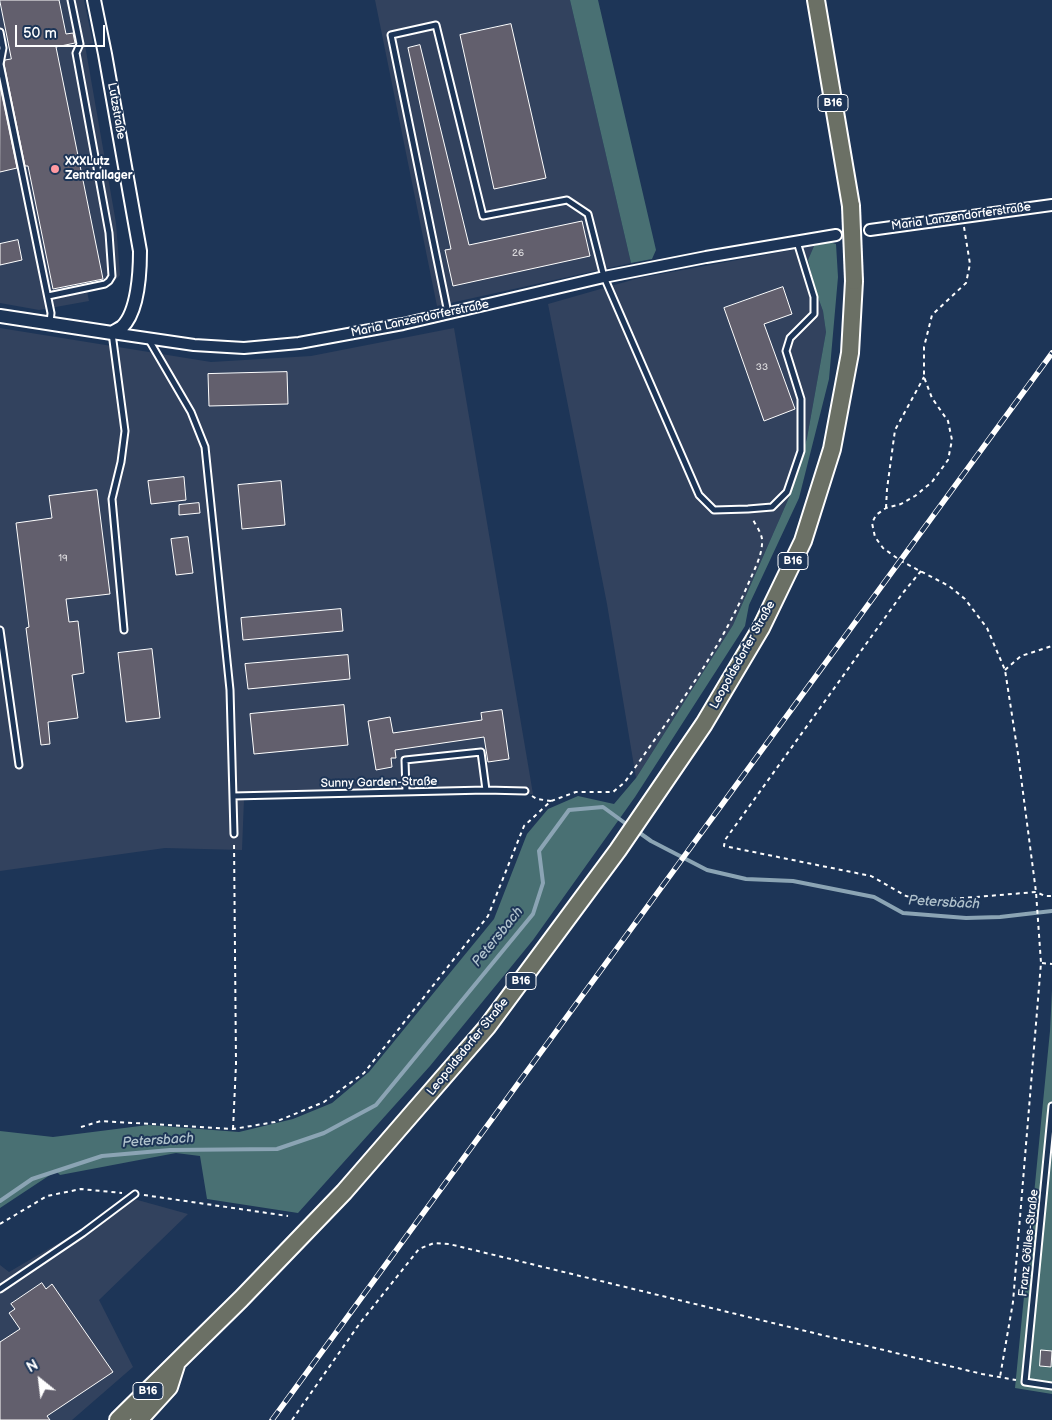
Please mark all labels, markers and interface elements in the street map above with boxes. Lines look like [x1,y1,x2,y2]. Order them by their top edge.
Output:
scale bar [18,15,108,47]
text: 50 m [23,24,57,43]
street label: Lutzstraße [104,82,128,140]
road number: B16 [818,95,848,112]
place label: XXXLutz Zentrallager [65,155,133,183]
marker: XXXLutz Zentrallager [49,163,61,175]
street label: Maria Lanzendorferstraße [890,200,1032,234]
house number: 26 [512,247,524,259]
street label: Maria Lanzendorferstraße [350,297,490,341]
house number: 33 [756,361,768,373]
house number: 19 [58,552,68,564]
road number: B16 [778,552,808,570]
street label: Leopoldsdorfer Straße [707,598,779,712]
street label: Sunny Garden-Straße [320,775,438,791]
water label: Petersbach [908,893,980,913]
water label: Petersbach [469,904,527,970]
road number: B16 [506,972,536,989]
street label: Leopoldsdorfer Straße [424,995,512,1099]
water label: Petersbach [122,1130,194,1152]
street label: Franz Gölles-Straße [1016,1189,1042,1297]
north arrow [15,1355,65,1405]
text: N [24,1356,41,1376]
road number: B16 [133,1382,163,1400]

